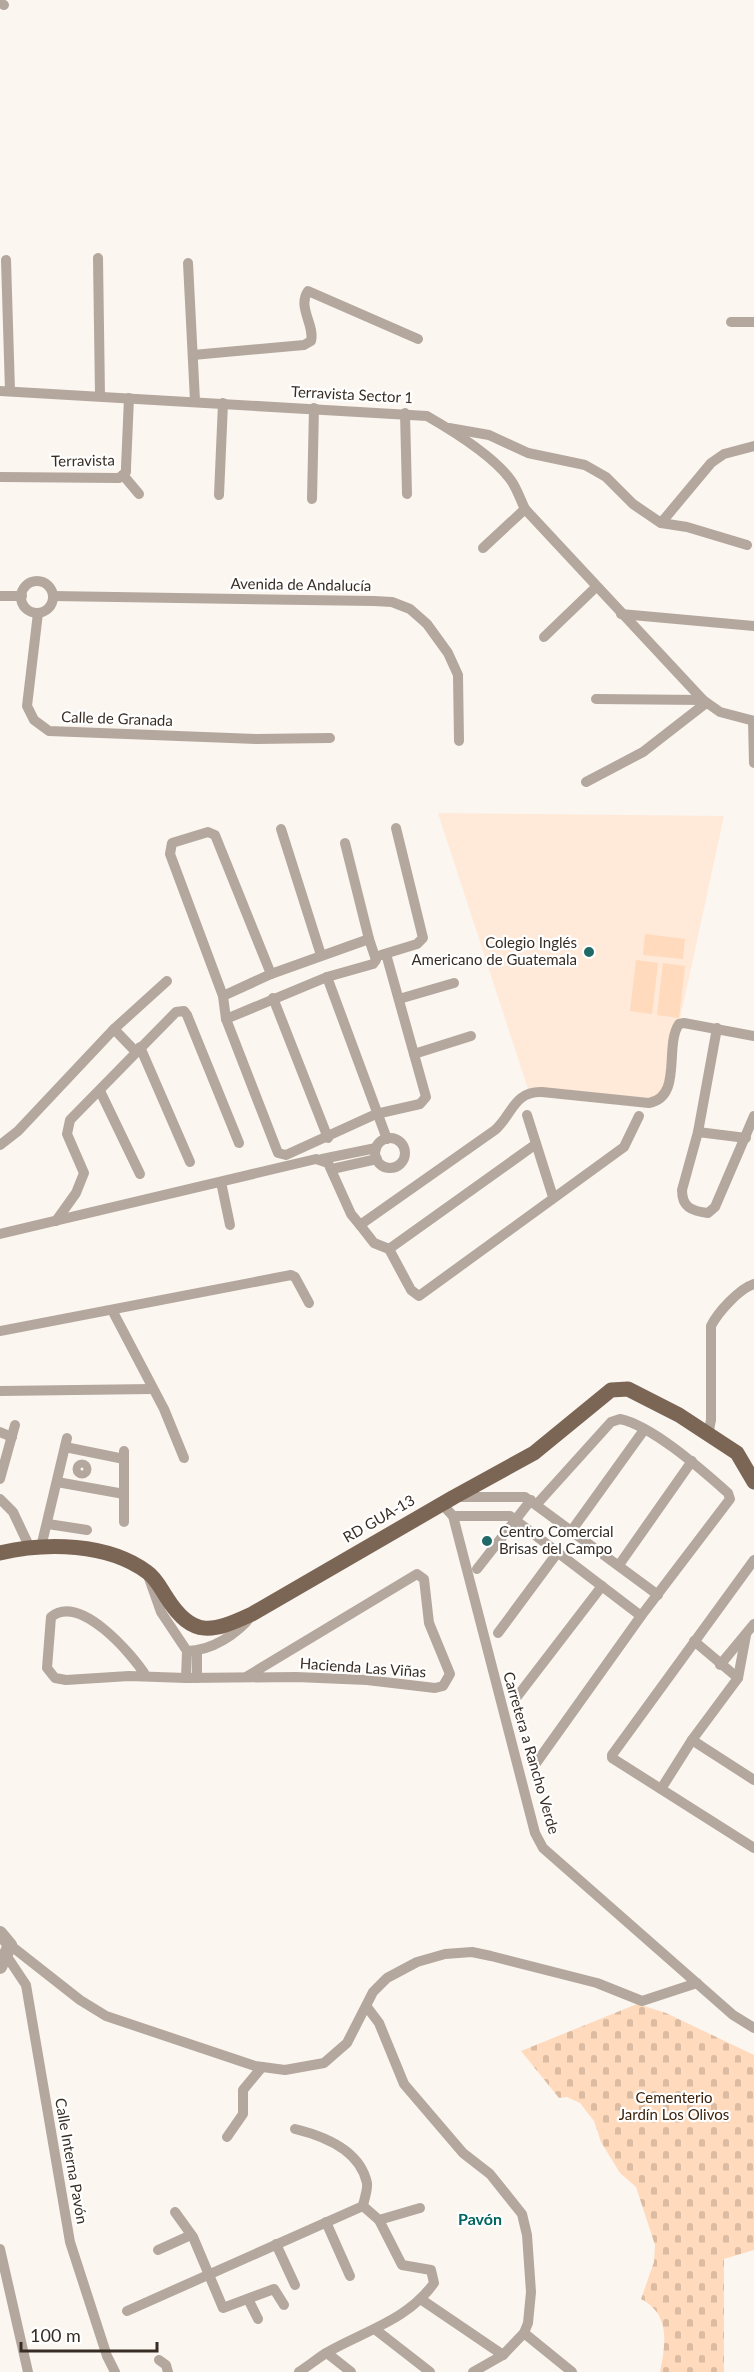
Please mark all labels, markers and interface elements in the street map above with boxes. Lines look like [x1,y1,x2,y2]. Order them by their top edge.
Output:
street label: Terravista Sector 1 [291,382,414,406]
street label: Terravista [51,450,115,470]
street label: Avenida de Andalucía [230,574,372,594]
street label: Calle de Granada [61,707,173,729]
place label: Colegio Inglés Americano de Guatemala [411,933,577,968]
marker: Colegio Inglés Americano de Guatemala [582,945,596,959]
street label: RD GUA-13 [340,1490,417,1546]
place label: Centro Comercial Brisas del Campo [499,1522,613,1557]
marker: Centro Comercial Brisas del Campo [480,1534,494,1548]
street label: Hacienda Las Viñas [299,1654,427,1680]
street label: Carretera a Rancho Verde [500,1669,564,1836]
park label: Cementerio Jardín Los Olivos [619,2088,729,2123]
street label: Calle Interna Pavón [52,2096,92,2225]
district label: Pavón [458,2209,502,2228]
scale bar [21,2315,158,2353]
text: 100 m [30,2324,81,2346]

